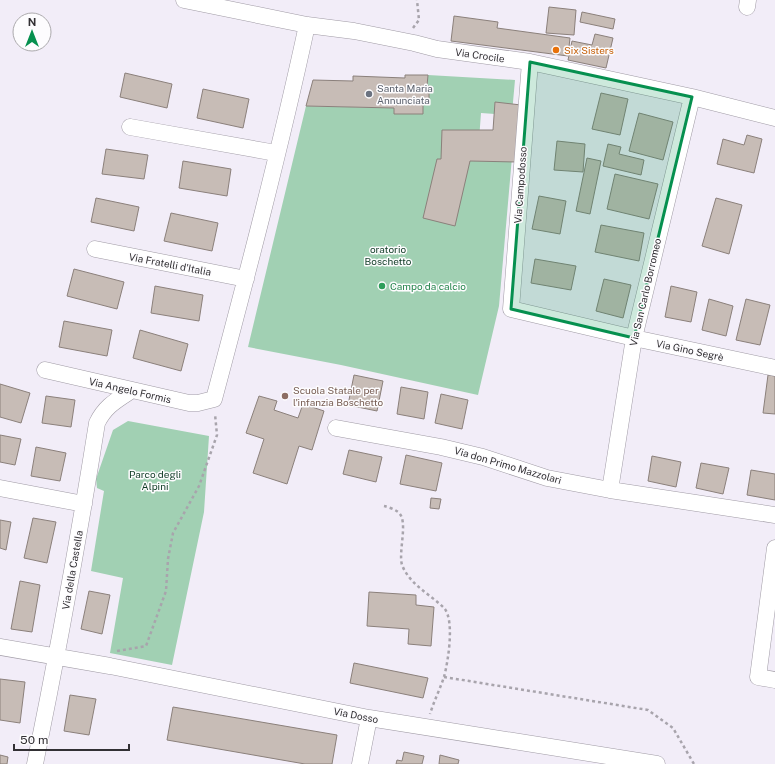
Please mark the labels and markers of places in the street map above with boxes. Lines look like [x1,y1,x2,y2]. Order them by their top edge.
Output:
place label: Six Sisters [564,44,614,56]
marker: Six Sisters [551,45,561,55]
place label: Santa Maria Annunciata [377,82,433,106]
marker: Santa Maria Annunciata [364,89,374,99]
place label: Campo da calcio [390,280,466,292]
marker: Campo da calcio [377,281,387,291]
place label: Scuola Statale per l'infanzia Boschetto [293,384,383,408]
marker: Scuola Statale per l'infanzia Boschetto [280,391,290,401]

